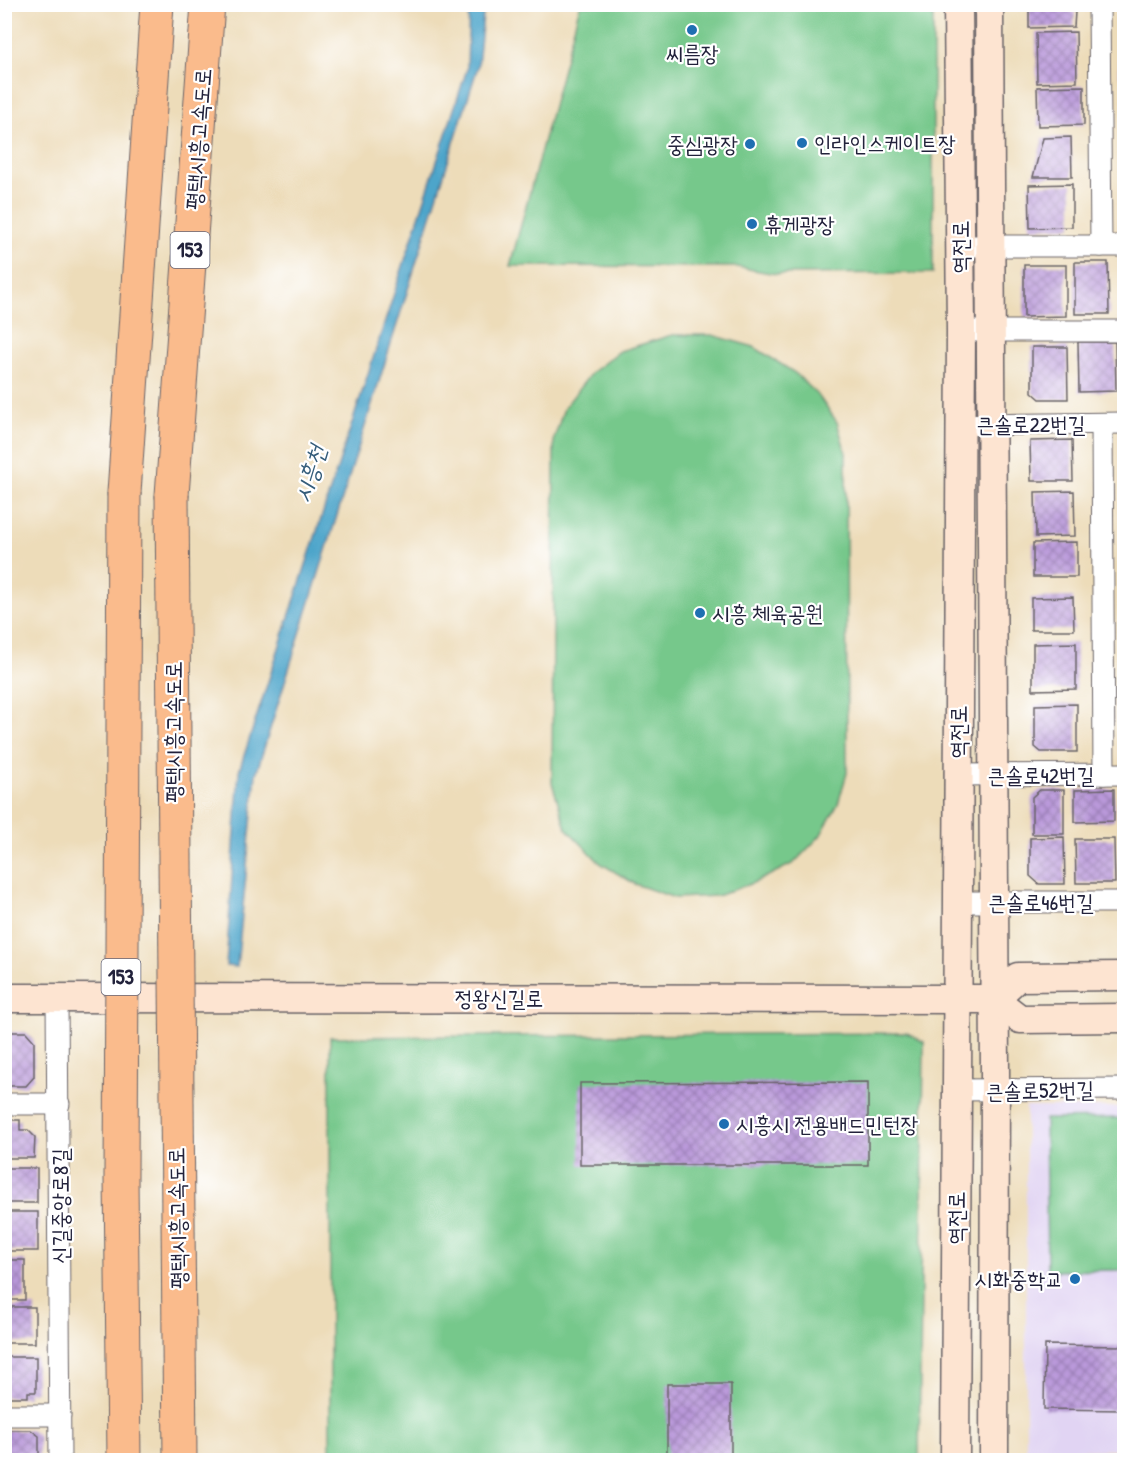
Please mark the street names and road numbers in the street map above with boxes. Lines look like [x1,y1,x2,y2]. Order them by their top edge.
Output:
street label: 평택시흥고속도로 [178,67,218,211]
street label: 역전로 [945,220,975,274]
road number: 153 [170,232,210,268]
street label: 큰솔로22번길 [976,409,1086,439]
street label: 평택시흥고속도로 [158,661,188,803]
street label: 역전로 [943,705,973,759]
street label: 큰솔로42번길 [987,760,1095,790]
street label: 큰솔로46번길 [988,887,1094,917]
road number: 153 [102,959,140,995]
street label: 정왕신길로 [455,983,543,1013]
street label: 큰솔로52번길 [986,1074,1095,1106]
street label: 평택시흥고속도로 [161,1147,193,1289]
street label: 신길중앙로8길 [45,1148,75,1264]
street label: 역전로 [941,1191,971,1245]

